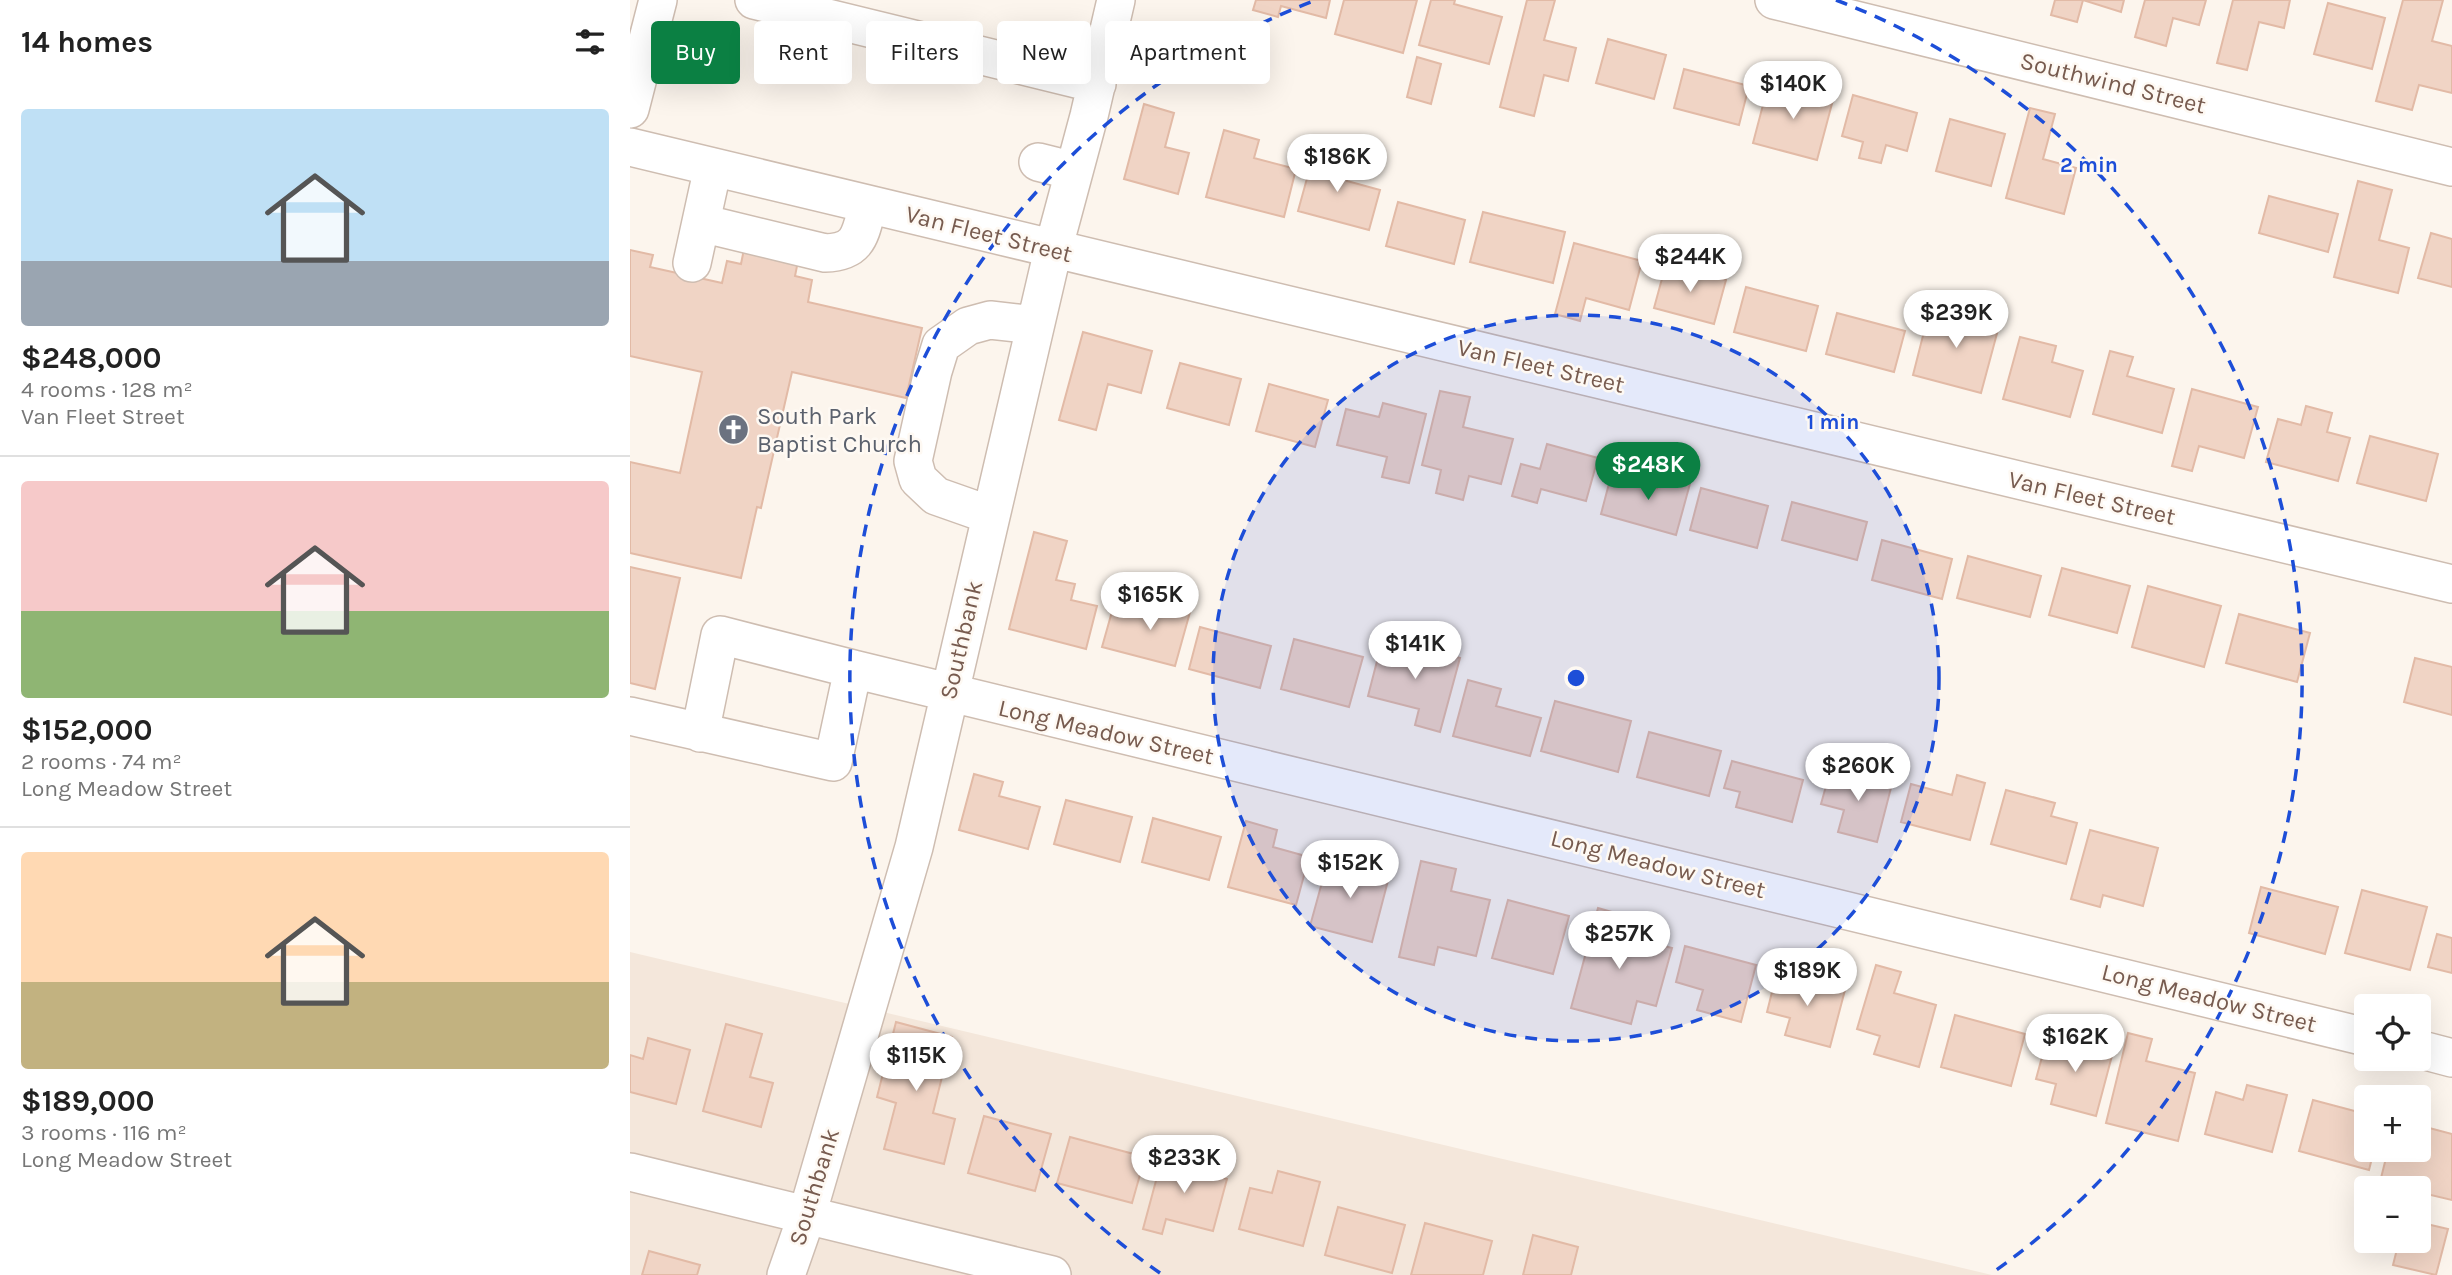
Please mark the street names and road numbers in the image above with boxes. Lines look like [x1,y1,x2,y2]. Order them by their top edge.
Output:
street label: Southwind Street [2017,46,2209,120]
street label: Van Fleet Street [903,200,1075,268]
street label: Van Fleet Street [1455,333,1627,399]
street label: Van Fleet Street [2006,465,2178,531]
street label: Southbank [934,578,988,702]
street label: Long Meadow Street [996,694,1216,770]
street label: Long Meadow Street [1548,824,1768,904]
street label: Long Meadow Street [2099,958,2319,1038]
street label: Southbank [783,1125,845,1249]

